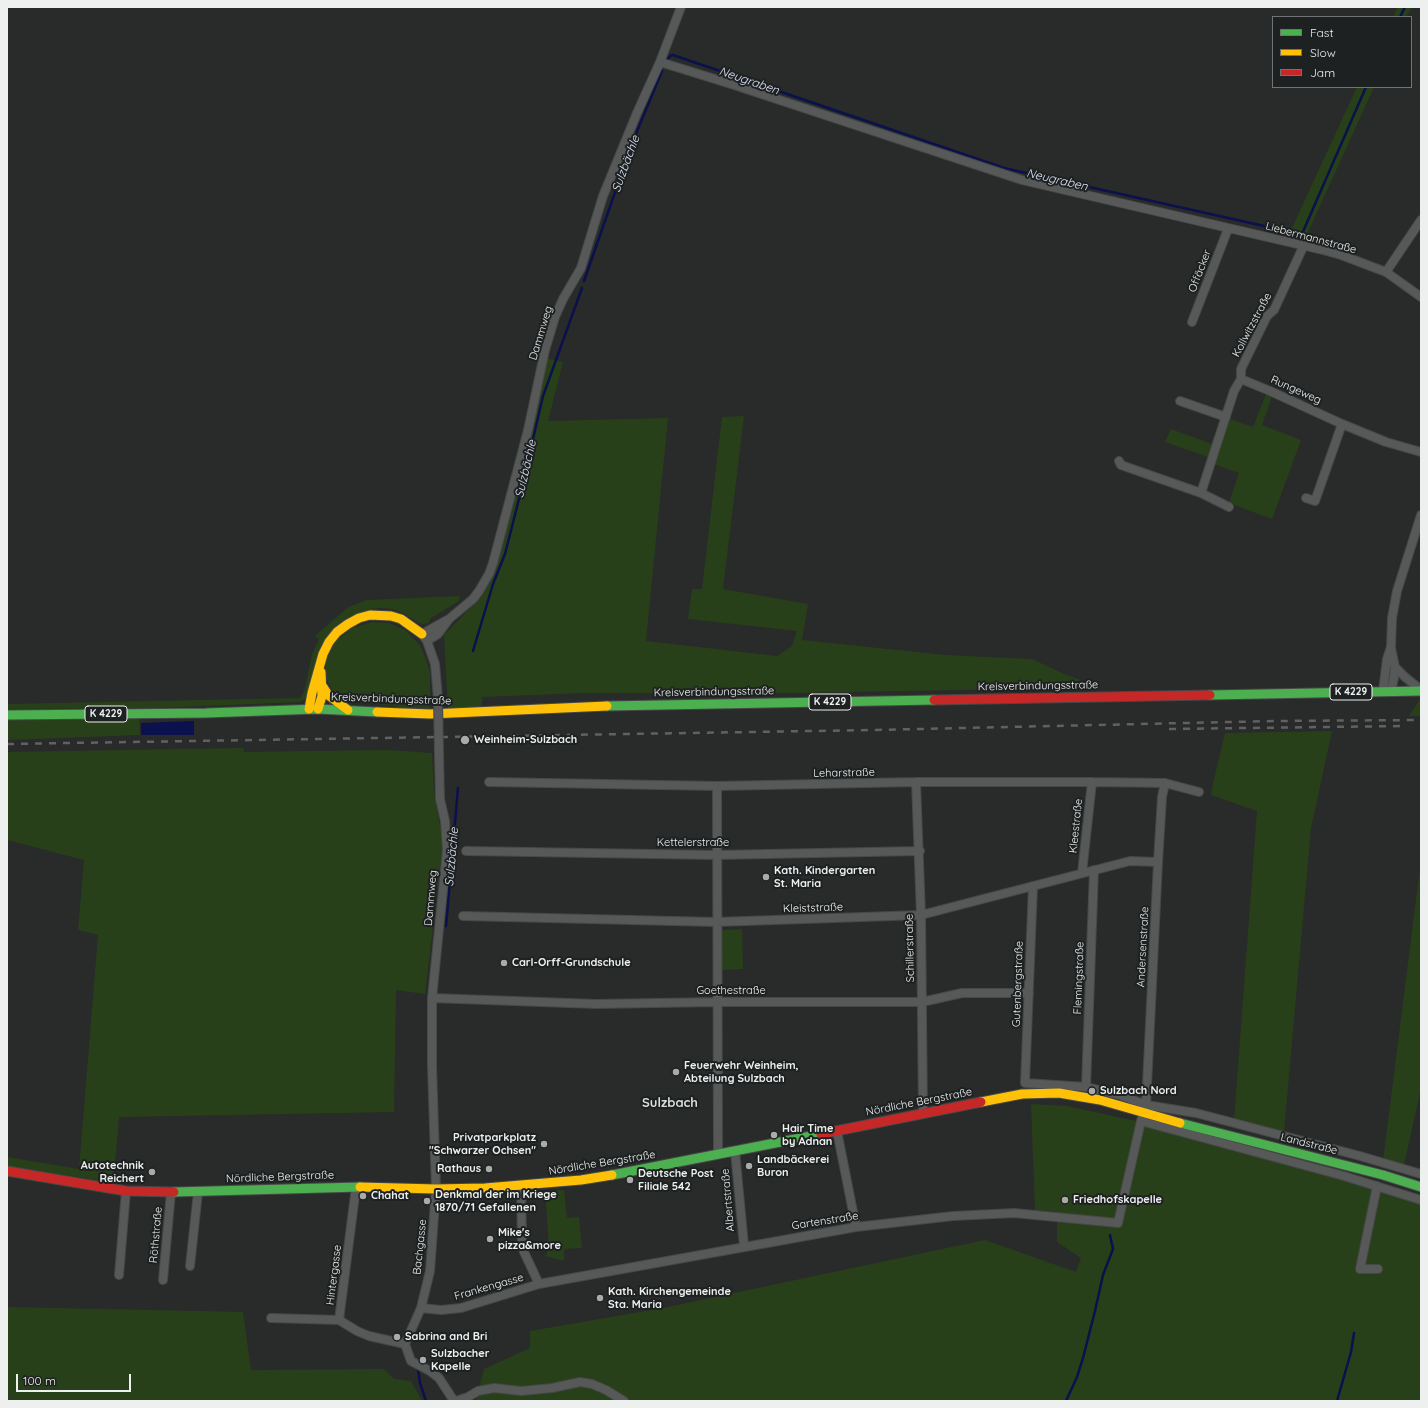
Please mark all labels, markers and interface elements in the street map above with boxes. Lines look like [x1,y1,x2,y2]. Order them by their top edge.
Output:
legend [1272,16,1412,88]
text: Fast [1310,25,1334,40]
text: Slow [1310,45,1336,60]
water label: Neugraben [717,64,781,98]
text: Jam [1310,65,1335,80]
water label: Sulzbächle [609,134,643,194]
water label: Neugraben [1025,166,1089,194]
street label: Liebermannstraße [1264,220,1358,256]
street label: Offäcker [1186,248,1214,294]
street label: Kollwitzstraße [1230,291,1274,359]
street label: Dammweg [527,304,555,362]
street label: Rungeweg [1269,373,1323,407]
water label: Sulzbächle [512,439,540,499]
street label: Kreisverbindungsstraße [978,678,1098,694]
street label: Kreisverbindungsstraße [654,684,774,700]
road number: K 4229 [1330,684,1372,700]
street label: Kreisverbindungsstraße [331,690,451,708]
road number: K 4229 [809,694,851,710]
road number: K 4229 [85,706,127,722]
place label: Weinheim-Sulzbach [474,733,577,747]
marker: Weinheim-Sulzbach [459,734,471,746]
street label: Leharstraße [813,766,875,780]
street label: Kleestraße [1067,798,1085,854]
water label: Sulzbächle [442,827,462,887]
street label: Kettelerstraße [657,836,729,850]
place label: Kath. Kindergarten St. Maria [774,864,875,890]
street label: Dammweg [422,870,440,926]
marker: Kath. Kindergarten St. Maria [761,872,771,882]
street label: Kleiststraße [783,900,843,916]
street label: Andersenstraße [1134,906,1152,988]
street label: Schillerstraße [903,914,917,982]
street label: Gutenbergstraße [1010,941,1026,1027]
street label: Flemingstraße [1071,941,1087,1015]
place label: Carl-Orff-Grundschule [512,956,631,970]
marker: Carl-Orff-Grundschule [499,958,509,968]
street label: Goethestraße [696,984,766,998]
place label: Feuerwehr Weinheim, Abteilung Sulzbach [684,1059,799,1085]
marker: Feuerwehr Weinheim, Abteilung Sulzbach [671,1067,681,1077]
place label: Sulzbach Nord [1100,1084,1177,1098]
street label: Nördliche Bergstraße [865,1085,973,1119]
marker: Sulzbach Nord [1087,1086,1097,1096]
district label: Sulzbach [642,1095,698,1111]
place label: Hair Time by Adnan [782,1122,833,1148]
marker: Hair Time by Adnan [769,1130,779,1140]
place label: Privatparkplatz "Schwarzer Ochsen" [429,1131,536,1157]
street label: Landstraße [1279,1131,1339,1157]
marker: Privatparkplatz "Schwarzer Ochsen" [539,1139,549,1149]
street label: Nördliche Bergstraße [548,1148,656,1178]
place label: Landbäckerei Buron [757,1153,829,1179]
place label: Autotechnik Reichert [81,1159,144,1185]
marker: Landbäckerei Buron [744,1161,754,1171]
place label: Rathaus [437,1162,481,1176]
marker: Rathaus [484,1164,494,1174]
marker: Autotechnik Reichert [147,1167,157,1177]
place label: Deutsche Post Filiale 542 [638,1167,714,1193]
street label: Albertstraße [719,1168,737,1232]
street label: Nördliche Bergstraße [226,1169,334,1185]
marker: Deutsche Post Filiale 542 [625,1175,635,1185]
place label: Denkmal der im Kriege 1870/71 Gefallenen [435,1188,557,1214]
place label: Chahat [371,1189,409,1203]
marker: Chahat [358,1191,368,1201]
place label: Friedhofskapelle [1073,1193,1162,1207]
marker: Friedhofskapelle [1060,1195,1070,1205]
marker: Denkmal der im Kriege 1870/71 Gefallenen [422,1196,432,1206]
street label: Röthstraße [147,1206,165,1264]
street label: Gartenstraße [791,1209,859,1233]
street label: Bachgasse [411,1219,429,1275]
place label: Mike's pizza&more [498,1226,561,1252]
marker: Mike's pizza&more [485,1234,495,1244]
street label: Hintergasse [324,1244,344,1306]
street label: Frankengasse [453,1271,525,1303]
place label: Kath. Kirchengemeinde Sta. Maria [608,1285,731,1311]
marker: Kath. Kirchengemeinde Sta. Maria [595,1293,605,1303]
place label: Sabrina and Bri [405,1330,487,1344]
marker: Sabrina and Bri [392,1332,402,1342]
place label: Sulzbacher Kapelle [431,1347,490,1373]
marker: Sulzbacher Kapelle [418,1355,428,1365]
scale bar [18,1366,133,1392]
text: 100 m [23,1373,56,1388]

